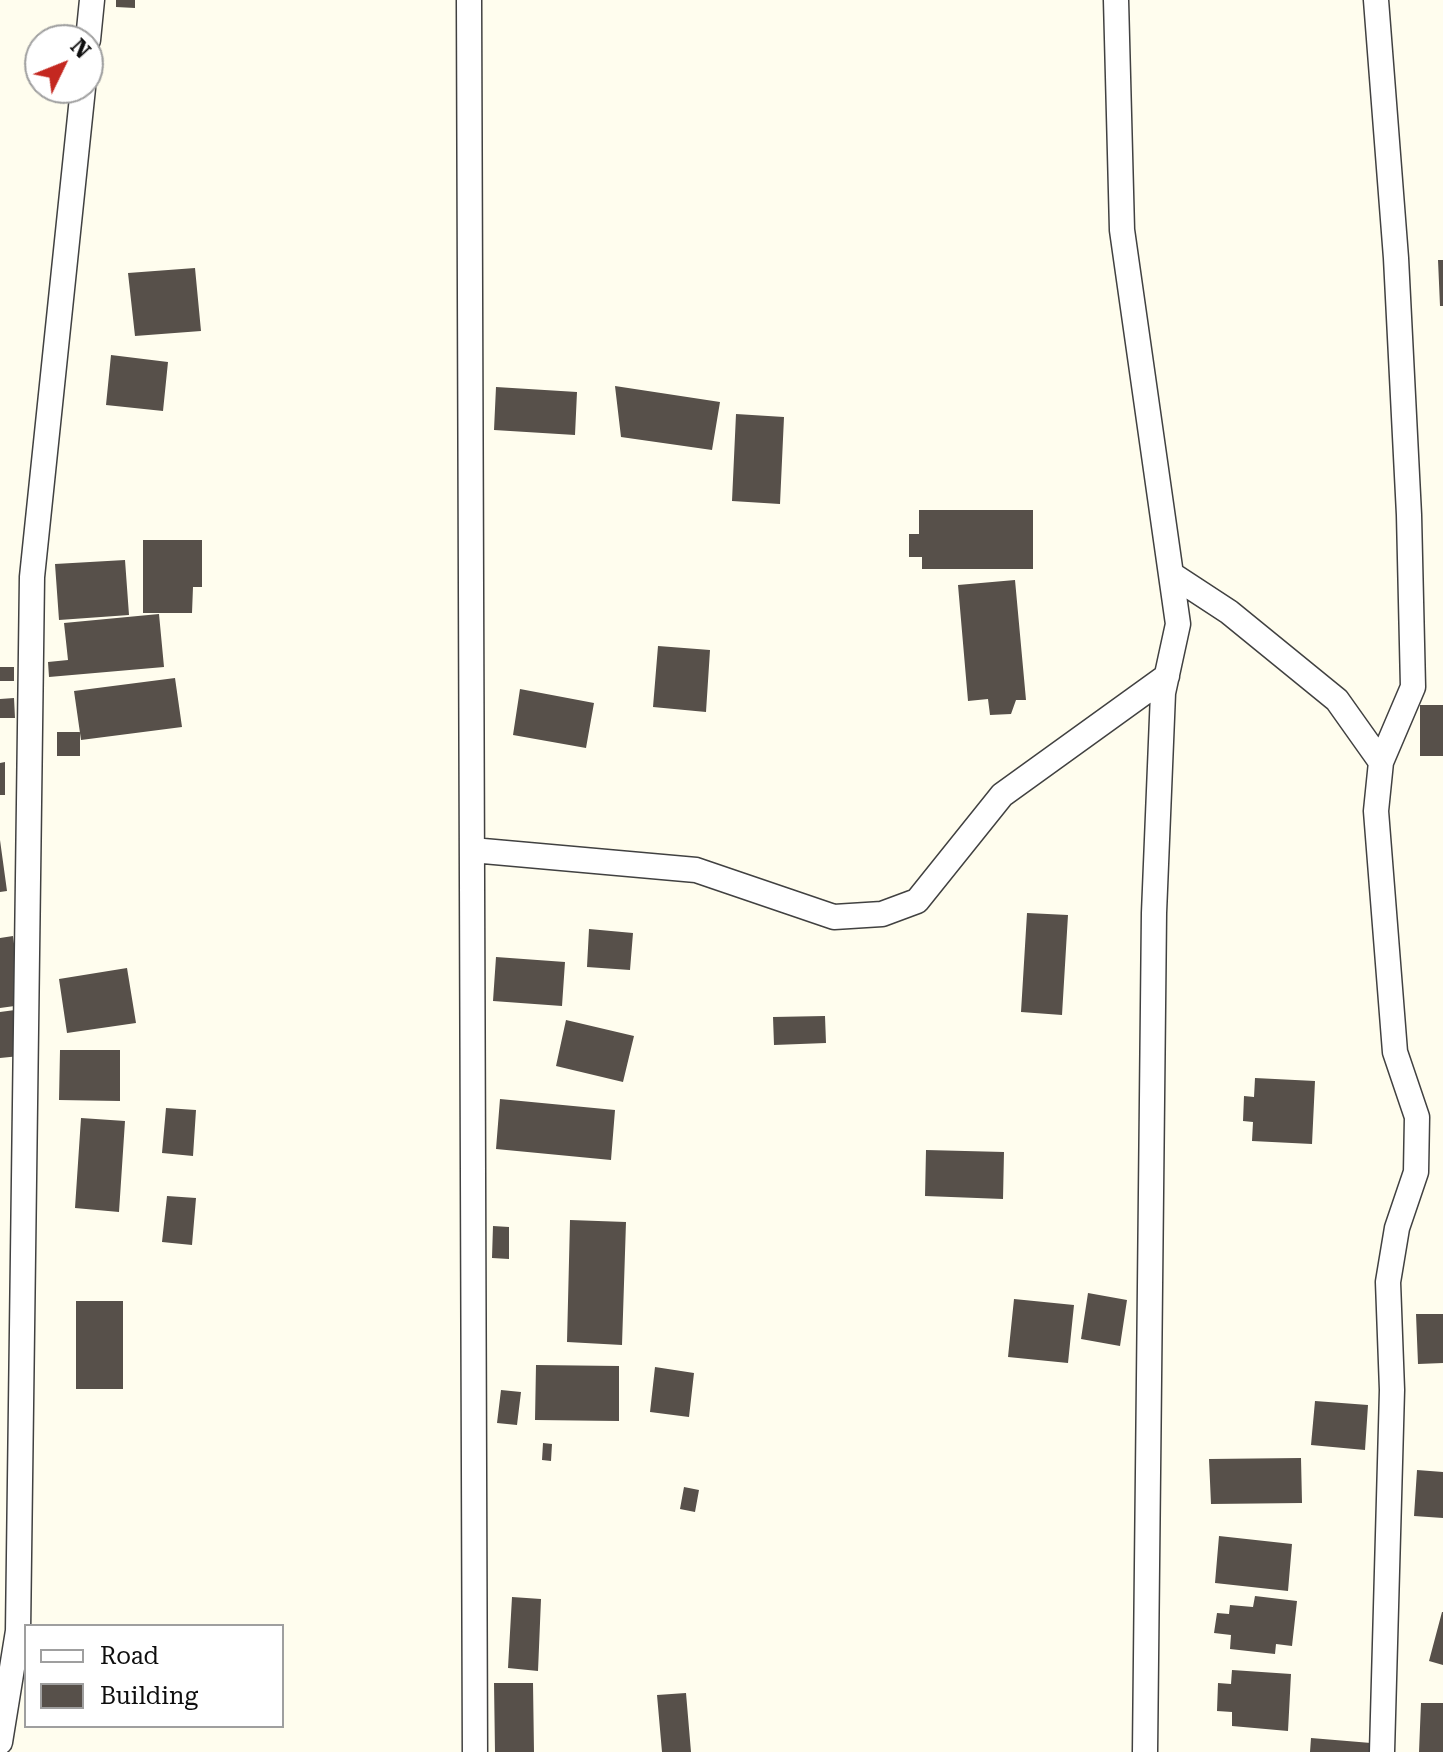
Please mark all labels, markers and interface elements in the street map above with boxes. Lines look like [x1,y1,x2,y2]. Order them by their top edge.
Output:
north arrow [24,24,104,104]
text: N [66,34,95,63]
legend [24,1624,284,1728]
text: Road [100,1642,159,1670]
text: Building [100,1682,198,1710]

